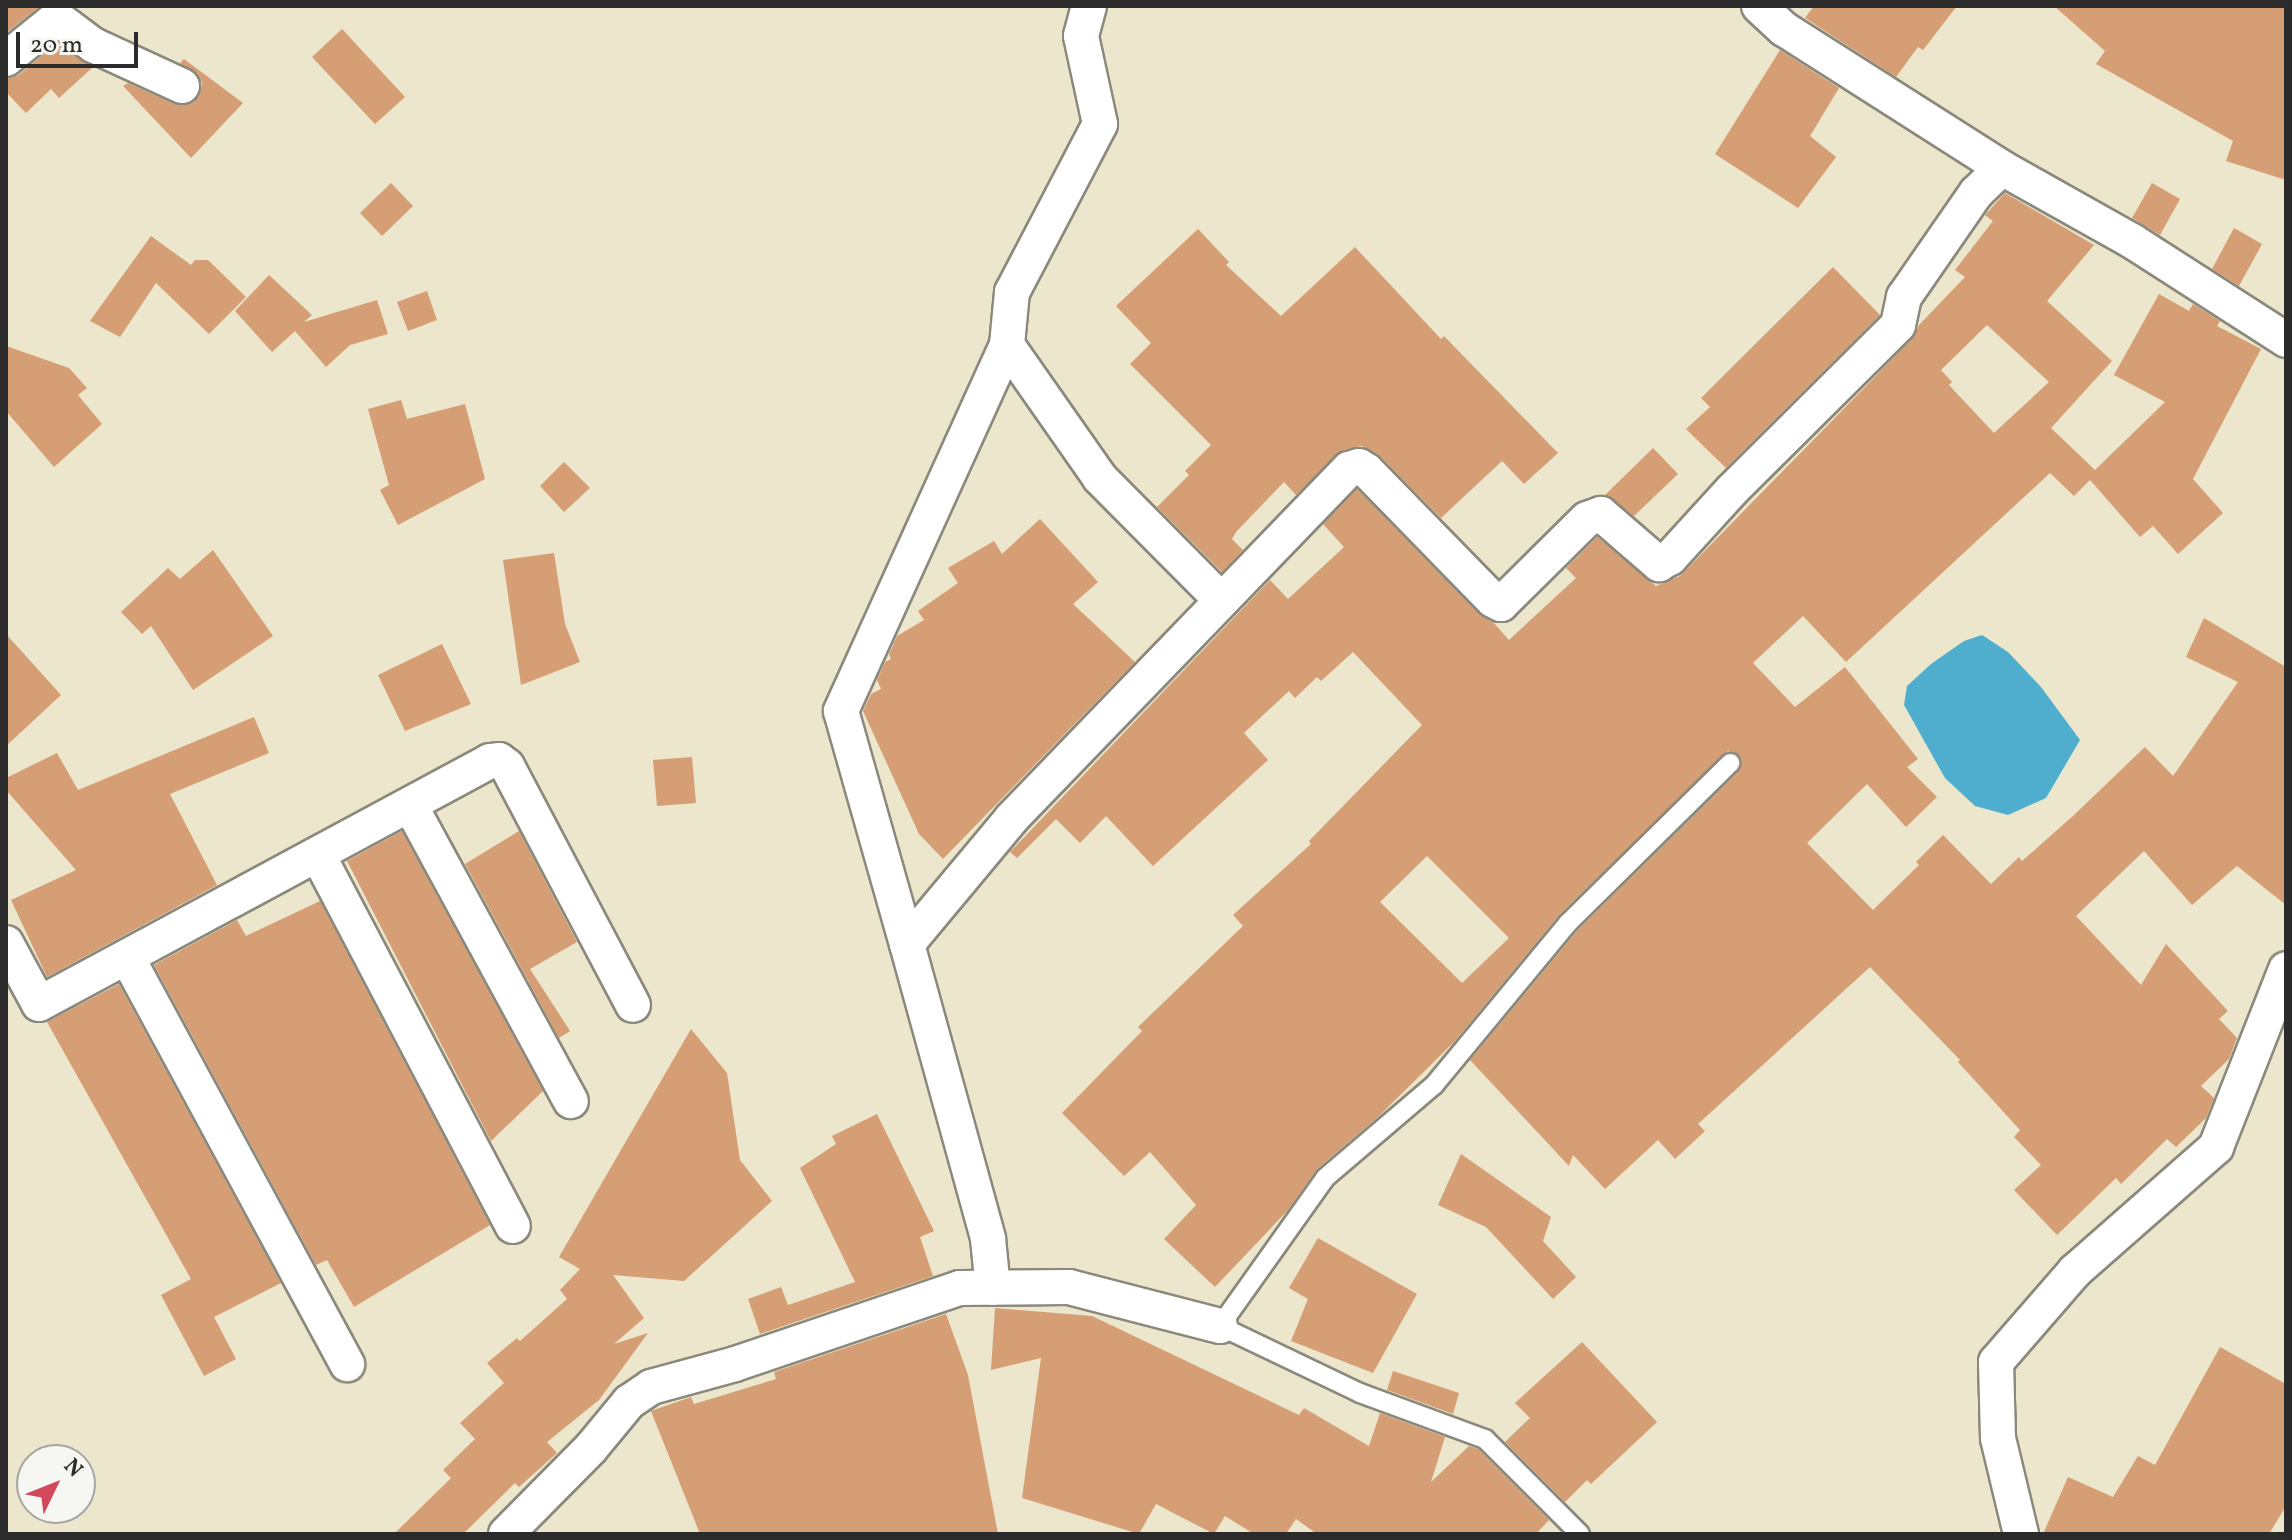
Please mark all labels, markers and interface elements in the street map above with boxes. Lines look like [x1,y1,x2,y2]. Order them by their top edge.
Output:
scale bar [20,16,142,66]
text: 20 m [30,29,83,63]
north arrow [16,1444,96,1524]
text: N [56,1452,89,1485]

